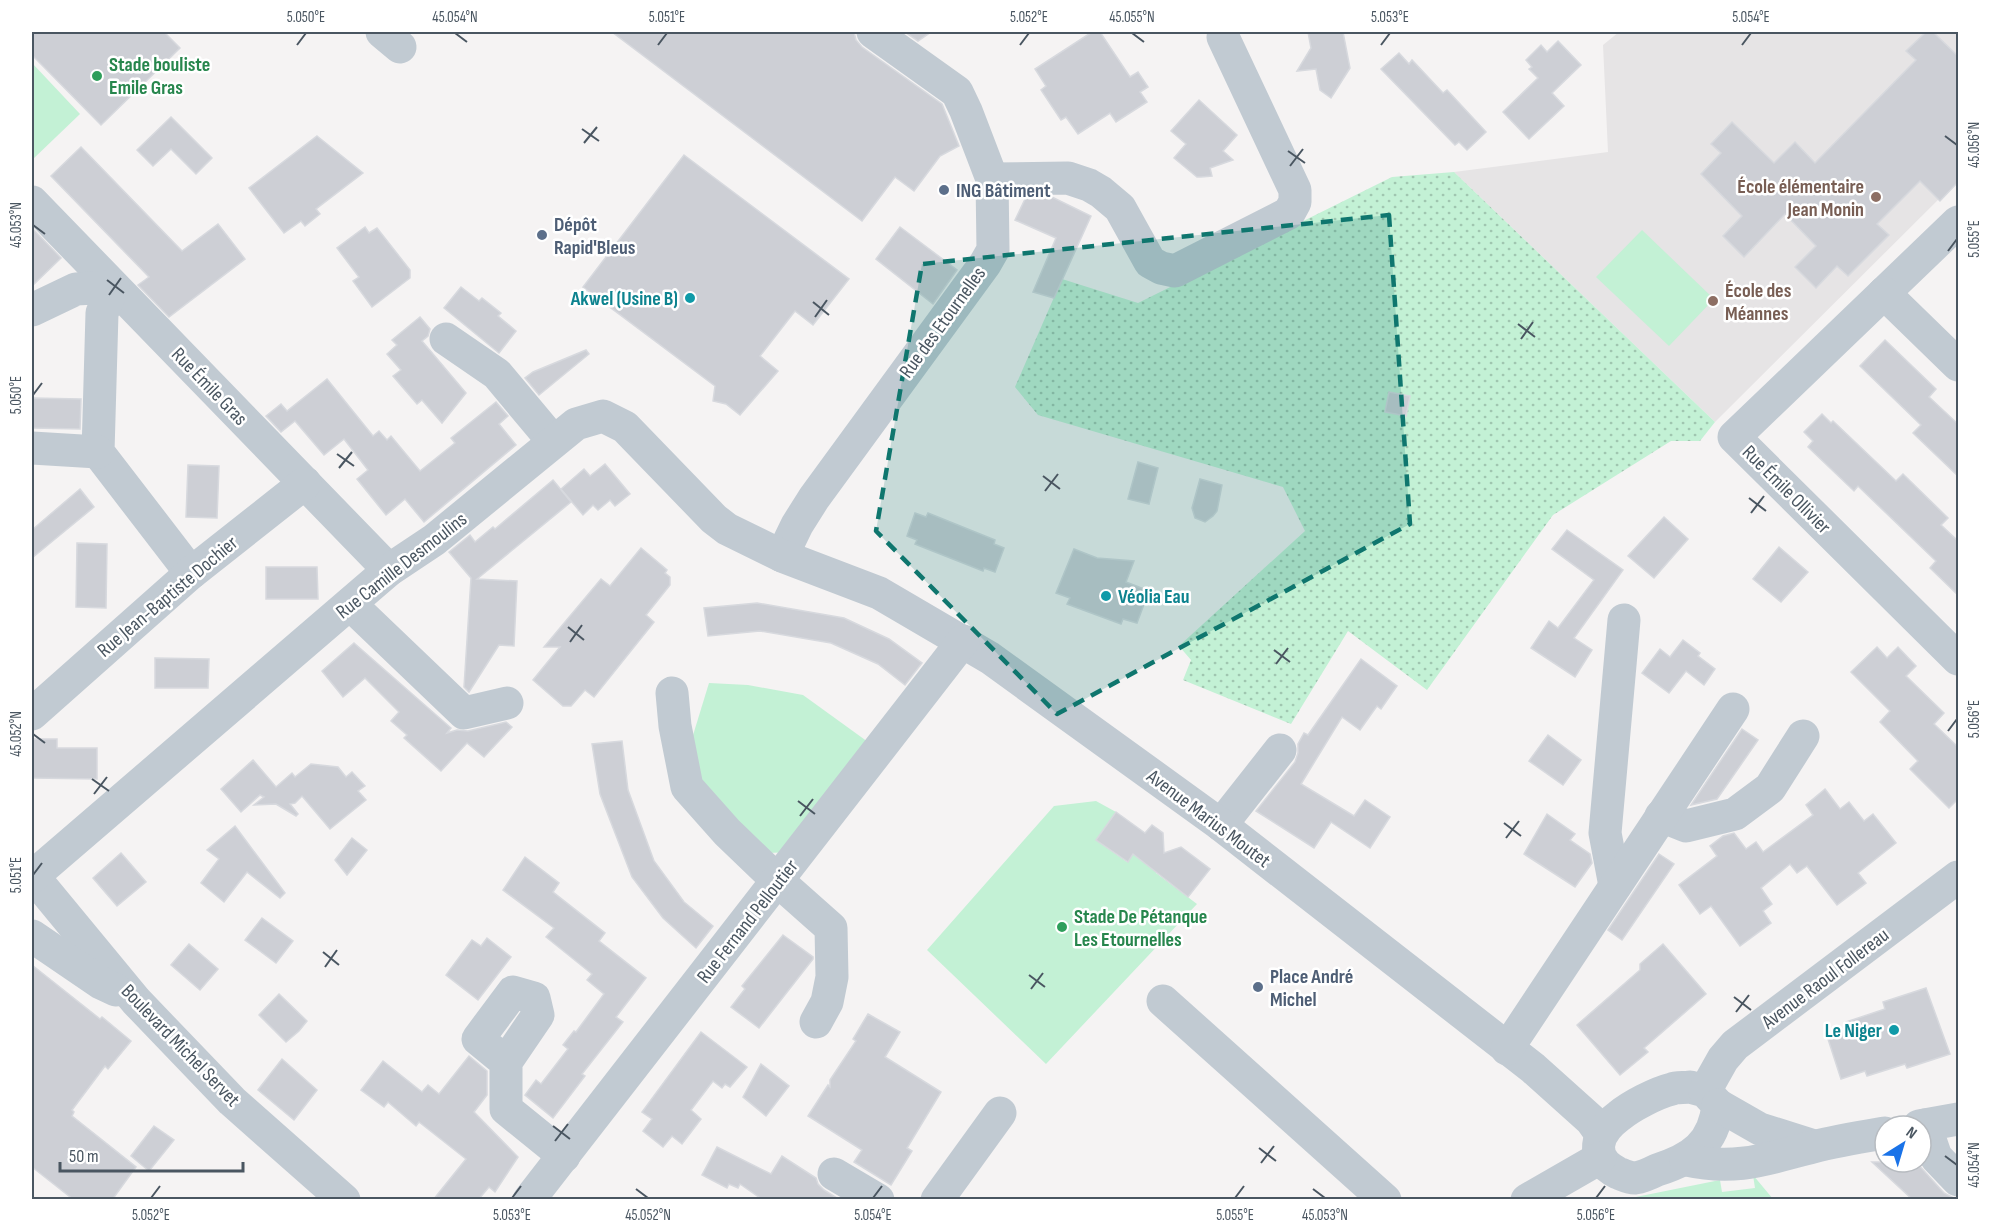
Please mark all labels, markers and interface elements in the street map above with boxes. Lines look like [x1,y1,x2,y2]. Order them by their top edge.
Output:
text: 5.050°E [287,8,325,27]
text: 45.054°N [432,8,478,27]
text: 5.051°E [649,8,685,27]
text: 5.052°E [1010,8,1048,27]
text: 45.055°N [1109,8,1155,27]
text: 5.053°E [1371,8,1409,27]
text: 5.054°E [1732,8,1770,27]
place label: Stade bouliste Emile Gras [109,53,210,100]
marker: Stade bouliste Emile Gras [90,69,104,83]
text: 45.056°N [1965,122,1984,168]
place label: École élémentaire Jean Monin [1737,175,1864,222]
place label: ING Bâtiment [956,179,1051,203]
marker: ING Bâtiment [937,183,951,197]
marker: École élémentaire Jean Monin [1869,190,1883,204]
text: 45.053°N [7,202,26,248]
place label: Dépôt Rapid'Bleus [554,213,636,260]
text: 5.055°E [1965,220,1984,258]
marker: Dépôt Rapid'Bleus [535,228,549,242]
street label: Rue des Etournelles [894,262,991,383]
place label: École des Méannes [1725,279,1792,326]
place label: Akwel (Usine B) [570,287,678,311]
marker: Akwel (Usine B) [683,291,697,305]
marker: École des Méannes [1706,294,1720,308]
street label: Rue Émile Gras [166,343,252,431]
text: 5.050°E [7,376,26,414]
street label: Rue Émile Ollivier [1737,440,1836,539]
street label: Rue Camille Desmoulins [331,507,472,624]
street label: Rue Jean-Baptiste Dochier [93,531,243,662]
place label: Véolia Eau [1118,585,1189,609]
marker: Véolia Eau [1099,589,1113,603]
text: 5.056°E [1965,700,1984,738]
text: 45.052°N [7,711,26,757]
street label: Avenue Marius Moutet [1141,764,1275,873]
street label: Rue Fernand Pelloutier [692,855,804,988]
text: 5.051°E [7,857,26,893]
place label: Stade De Pétanque Les Etournelles [1074,905,1207,952]
marker: Stade De Pétanque Les Etournelles [1055,920,1069,934]
street label: Avenue Raoul Follereau [1757,923,1894,1035]
place label: Place André Michel [1270,965,1353,1012]
street label: Boulevard Michel Servet [116,980,245,1112]
marker: Place André Michel [1251,980,1265,994]
place label: Le Niger [1825,1019,1882,1043]
marker: Le Niger [1887,1023,1901,1037]
north arrow [1873,1114,1933,1174]
text: N [1902,1123,1920,1143]
scale bar [60,1135,243,1173]
text: 45.054°N [1965,1142,1984,1188]
text: 50 m [69,1146,99,1167]
text: 5.052°E [132,1206,170,1225]
text: 5.053°E [493,1206,531,1225]
text: 45.052°N [625,1206,671,1225]
text: 5.054°E [854,1206,892,1225]
text: 5.055°E [1216,1206,1254,1225]
text: 45.053°N [1302,1206,1348,1225]
text: 5.056°E [1577,1206,1615,1225]

